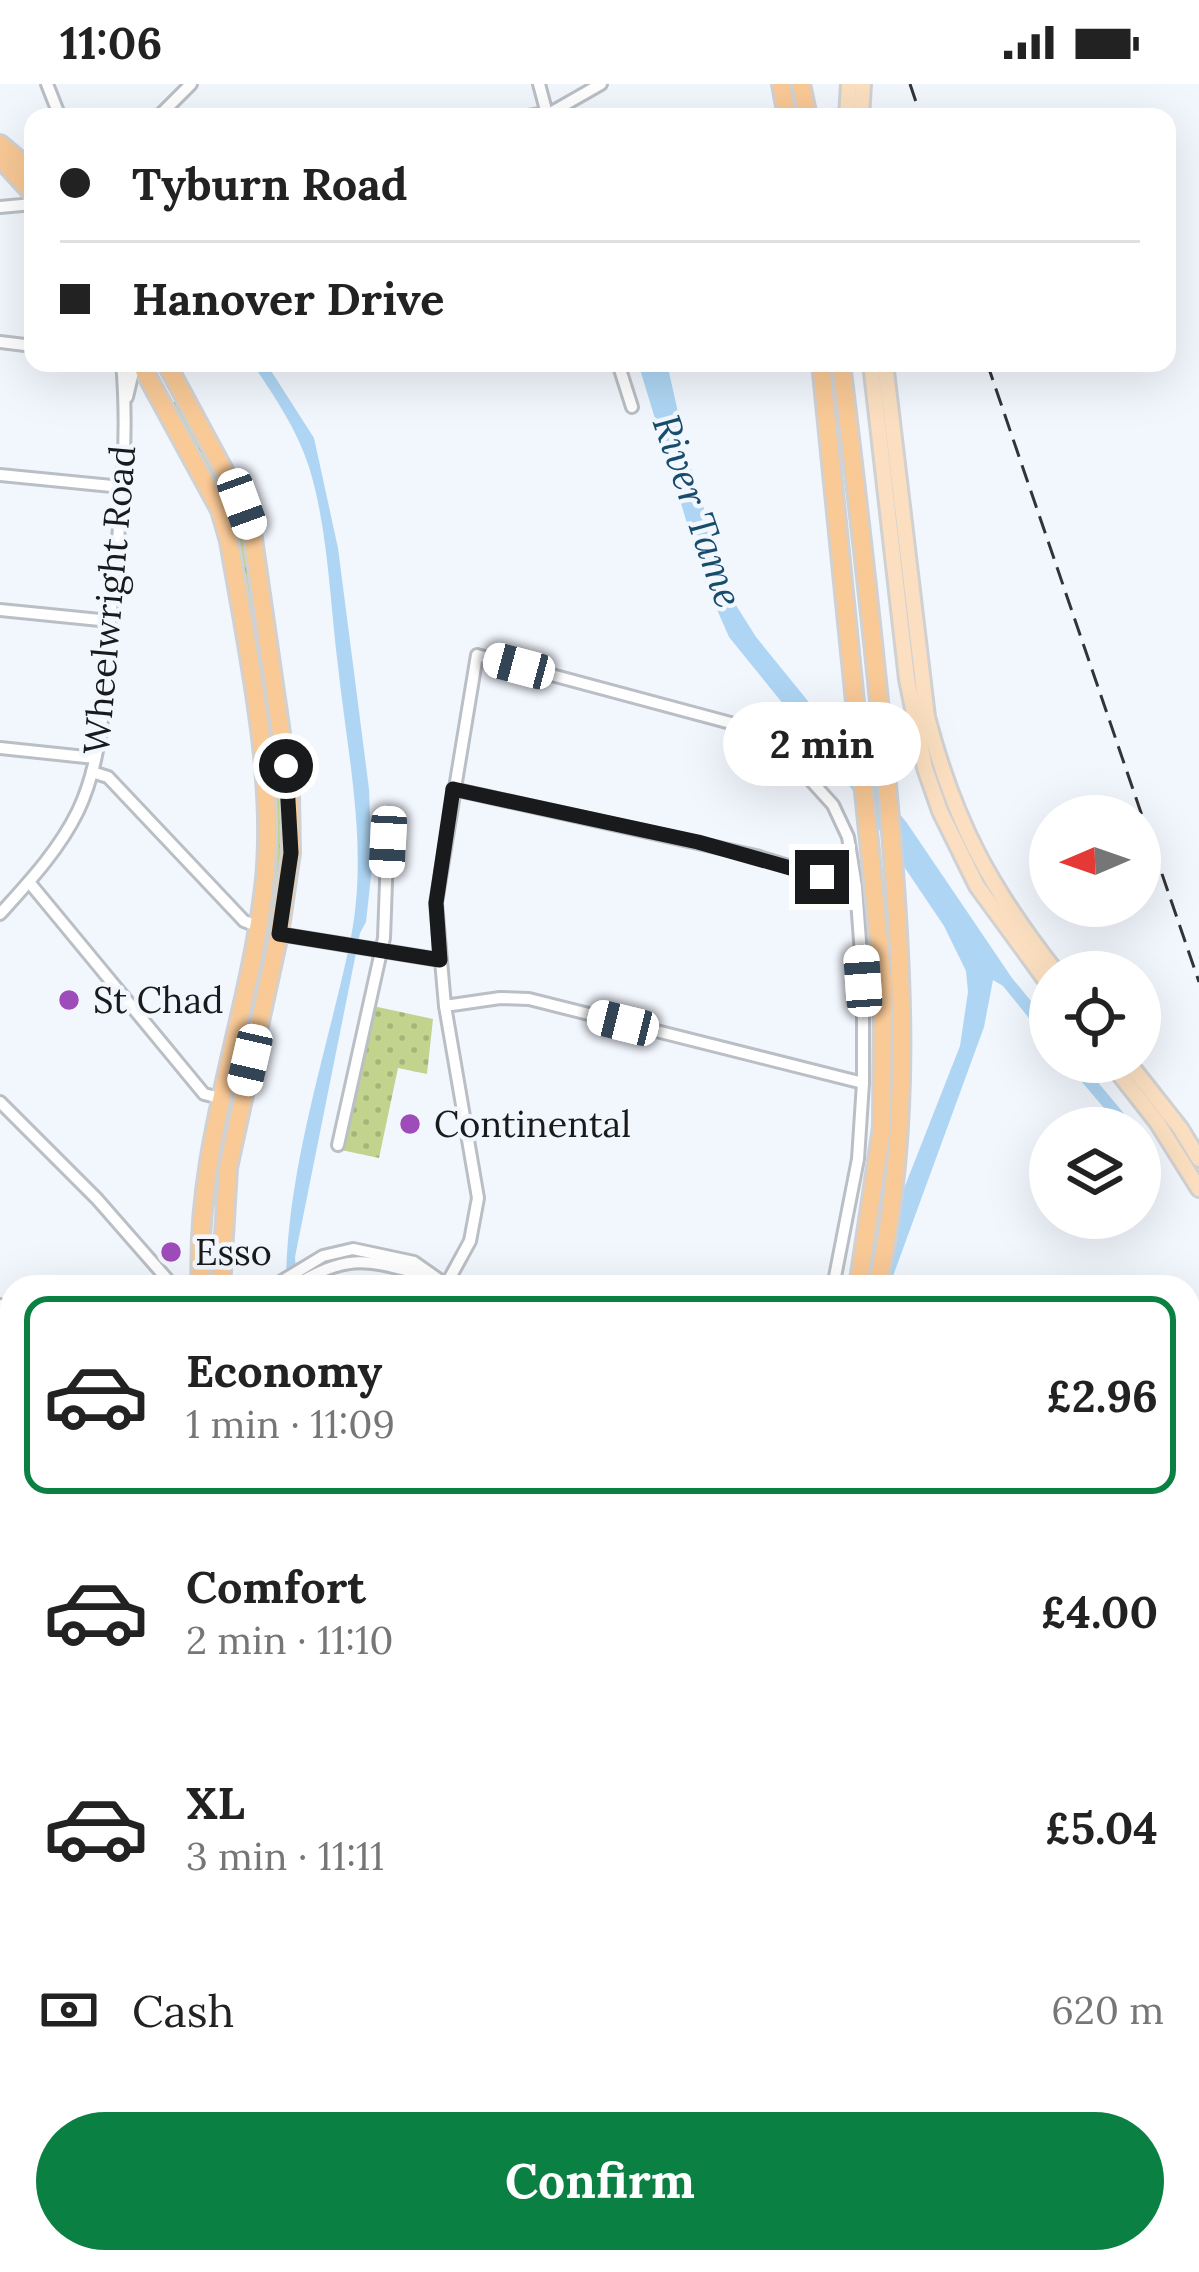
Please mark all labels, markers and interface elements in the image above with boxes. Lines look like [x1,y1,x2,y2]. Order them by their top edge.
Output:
text: 11:06 [60,14,162,71]
text: Tyburn Road [132,155,408,212]
text: Hanover Drive [132,270,444,327]
water label: River Tame [642,408,754,614]
street label: Wheelwright Road [73,444,145,756]
car [213,464,271,544]
car [480,639,558,693]
callout: 2 min [723,703,921,787]
text: 2 min [770,719,874,769]
route start [259,739,313,793]
north arrow [1029,795,1161,927]
map controls [1029,795,1161,1239]
car [368,805,408,879]
route end [795,850,849,904]
car [843,944,883,1018]
button: locate [1029,951,1161,1083]
place label: St Chad [93,977,224,1023]
marker: St Chad [56,987,82,1013]
car [584,997,662,1049]
car [224,1021,276,1099]
place label: Continental [434,1101,631,1147]
button: layers [1029,1107,1161,1239]
marker: Continental [397,1111,423,1137]
place label: Esso [195,1229,272,1275]
marker: Esso [158,1239,184,1265]
icon: car [42,1341,150,1449]
text: Economy [186,1342,382,1399]
text: £2.96 [1046,1367,1158,1424]
text: 1 min · 11:09 [186,1399,395,1449]
icon: car [42,1557,150,1665]
text: Comfort [186,1558,366,1615]
text: £4.00 [1041,1583,1158,1640]
text: 2 min · 11:10 [186,1615,394,1665]
icon: car [42,1773,150,1881]
text: XL [186,1774,245,1831]
text: £5.04 [1045,1799,1158,1856]
text: 3 min · 11:11 [186,1831,384,1881]
icon: cash [36,1977,102,2043]
text: Cash [132,1982,234,2039]
text: 620 m [1051,1985,1164,2035]
button: Confirm [36,2112,1164,2250]

